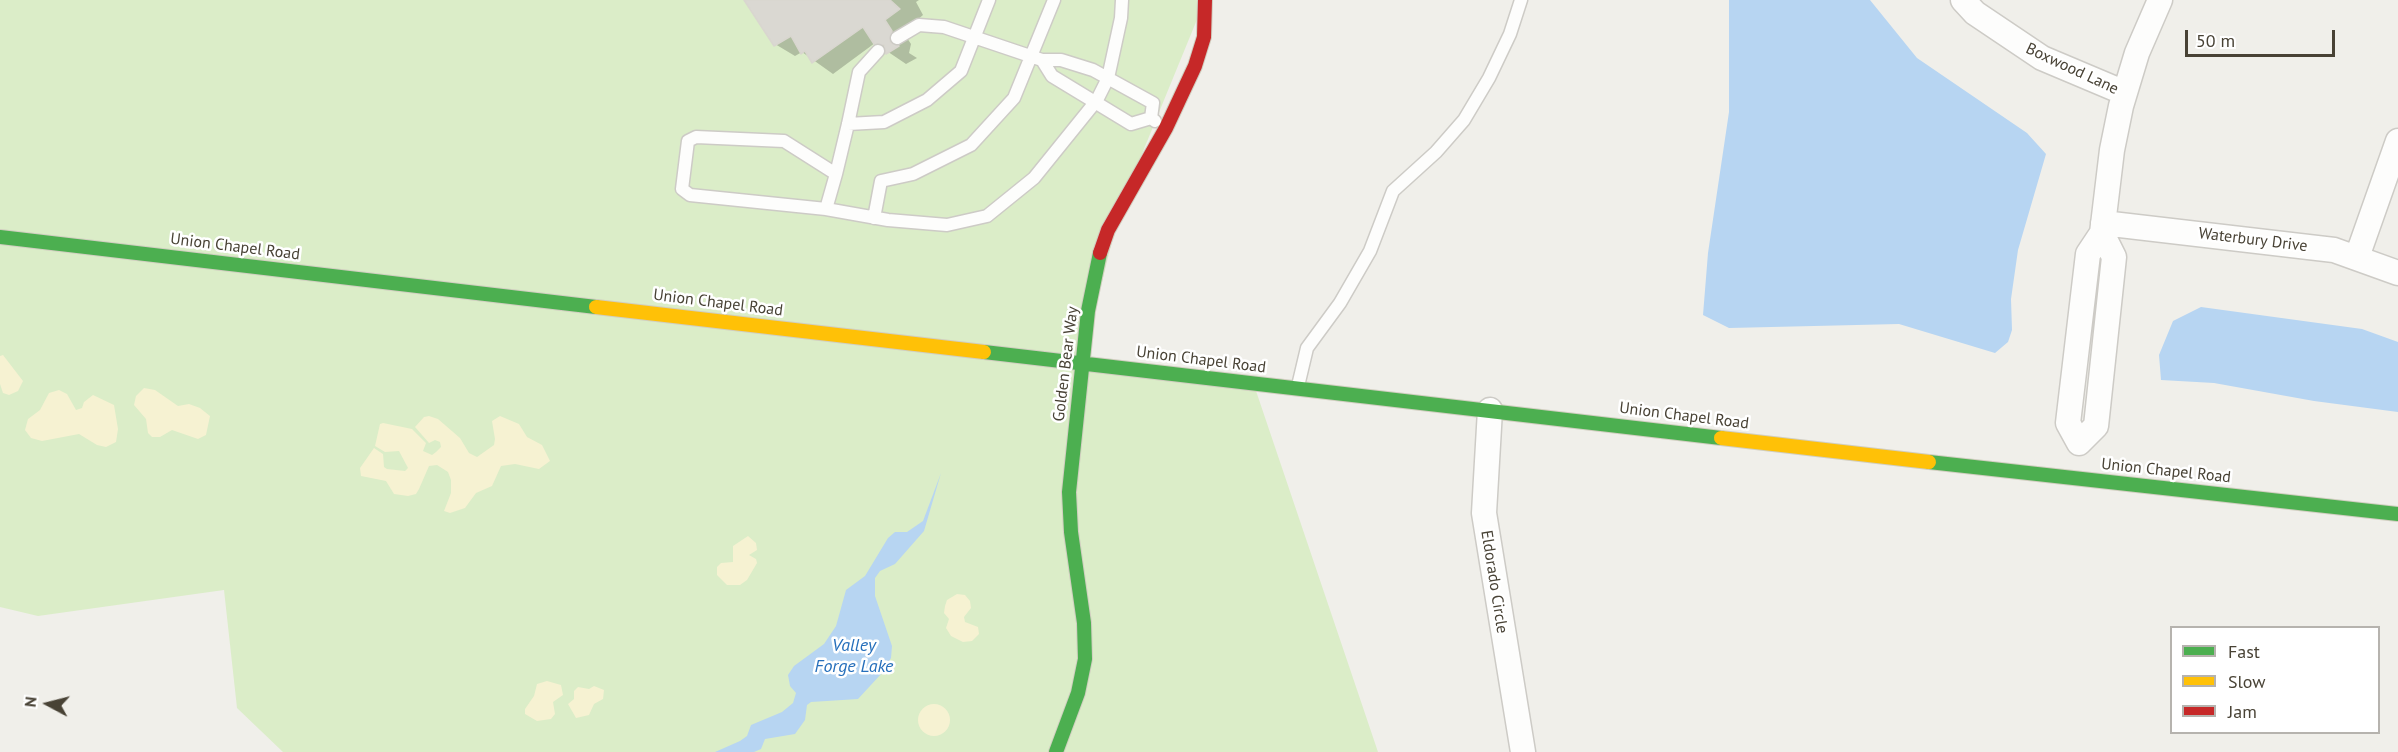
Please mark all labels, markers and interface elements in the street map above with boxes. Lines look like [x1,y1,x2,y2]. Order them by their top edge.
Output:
scale bar [2188,18,2338,56]
text: 50 m [2196,29,2235,52]
street label: Boxwood Lane [2023,39,2121,99]
street label: Waterbury Drive [2197,224,2309,256]
street label: Union Chapel Road [169,230,301,264]
street label: Union Chapel Road [652,286,784,320]
street label: Golden Bear Way [1049,305,1083,423]
street label: Union Chapel Road [1135,343,1267,377]
street label: Union Chapel Road [1618,399,1750,433]
street label: Union Chapel Road [2100,455,2232,487]
street label: Eldorado Circle [1476,529,1512,635]
legend [2170,626,2380,734]
water label: Valley Forge Lake [815,635,893,678]
text: Fast [2228,640,2260,663]
text: Slow [2228,670,2266,693]
north arrow [18,674,78,734]
text: N [20,695,41,708]
text: Jam [2228,700,2257,723]

